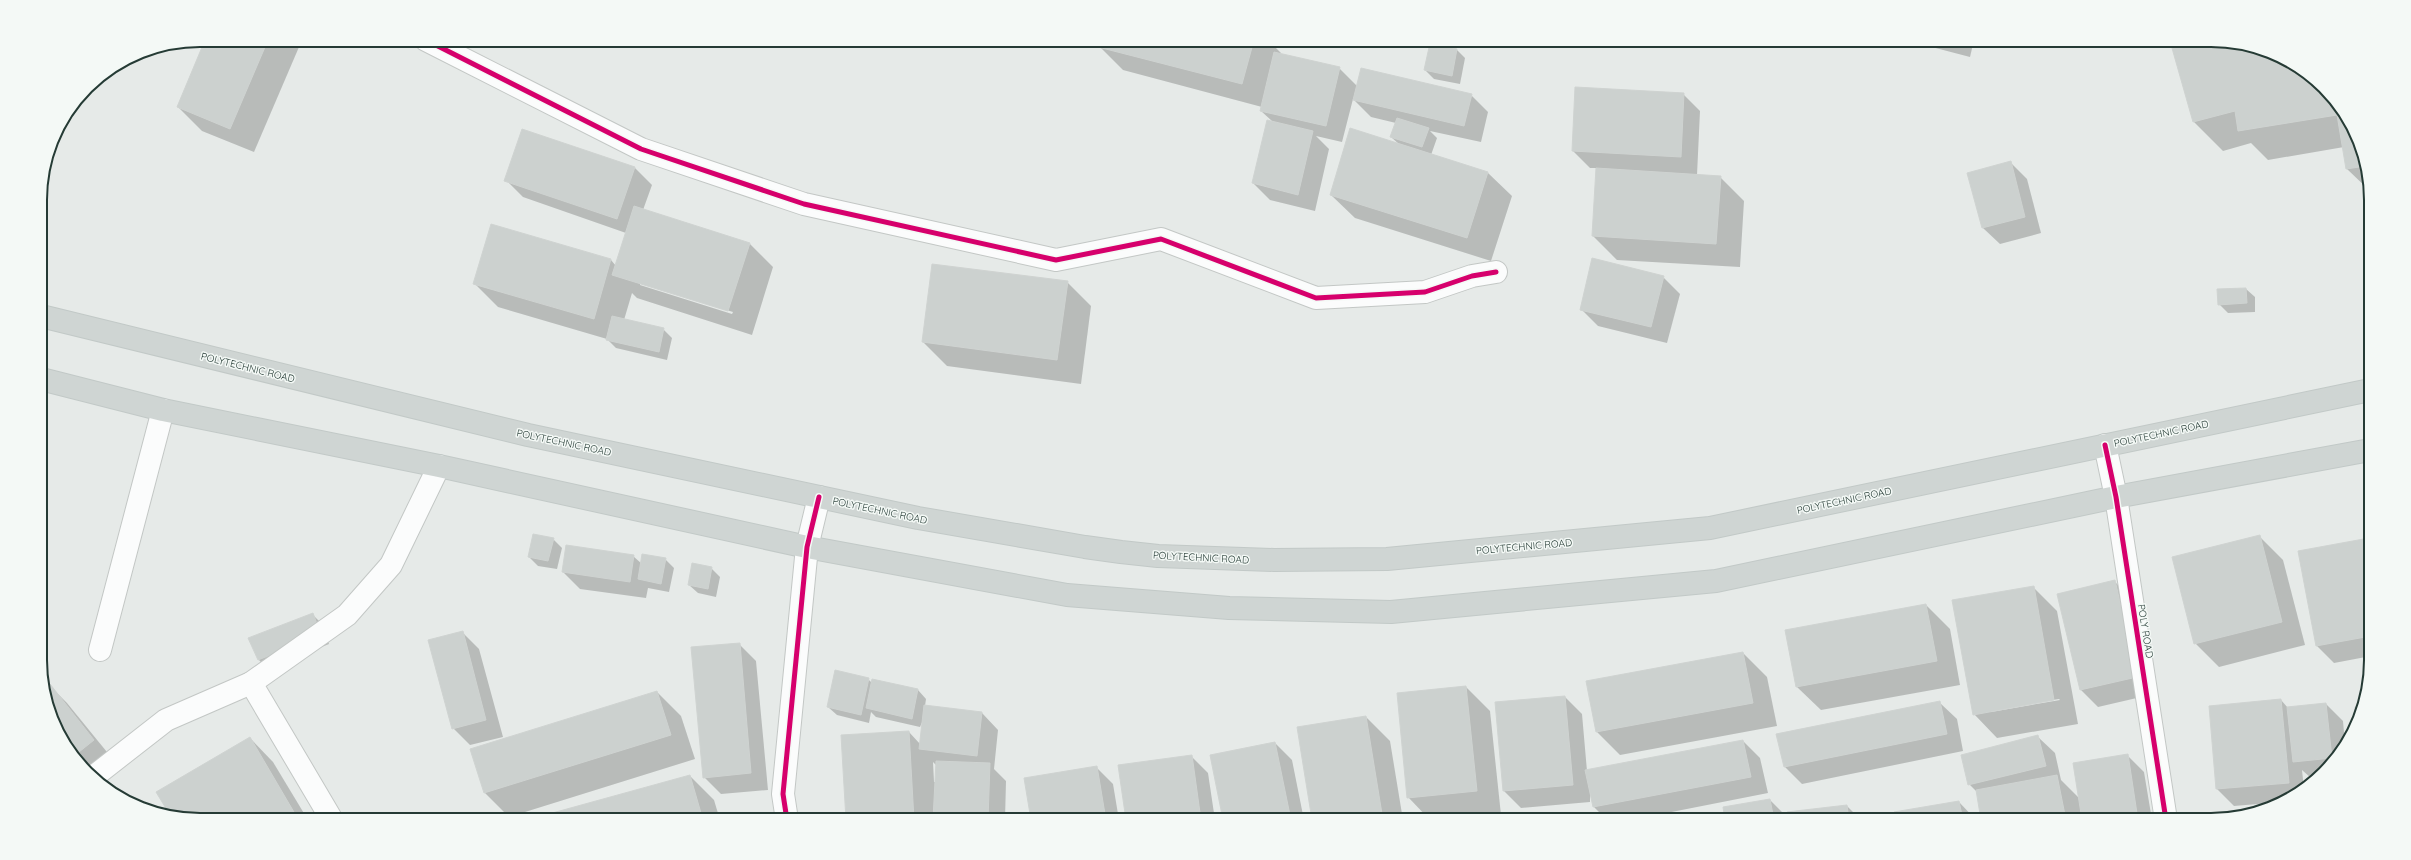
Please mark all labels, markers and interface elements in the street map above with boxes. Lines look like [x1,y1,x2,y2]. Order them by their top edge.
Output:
street label: POLYTECHNIC ROAD [200,350,296,385]
street label: POLYTECHNIC ROAD [2113,417,2210,450]
street label: POLYTECHNIC ROAD [515,426,612,459]
street label: POLYTECHNIC ROAD [1796,484,1893,517]
street label: POLYTECHNIC ROAD [831,494,928,527]
street label: POLYTECHNIC ROAD [1475,536,1573,557]
street label: POLYTECHNIC ROAD [1153,548,1249,567]
street label: POLY ROAD [2135,603,2156,659]

